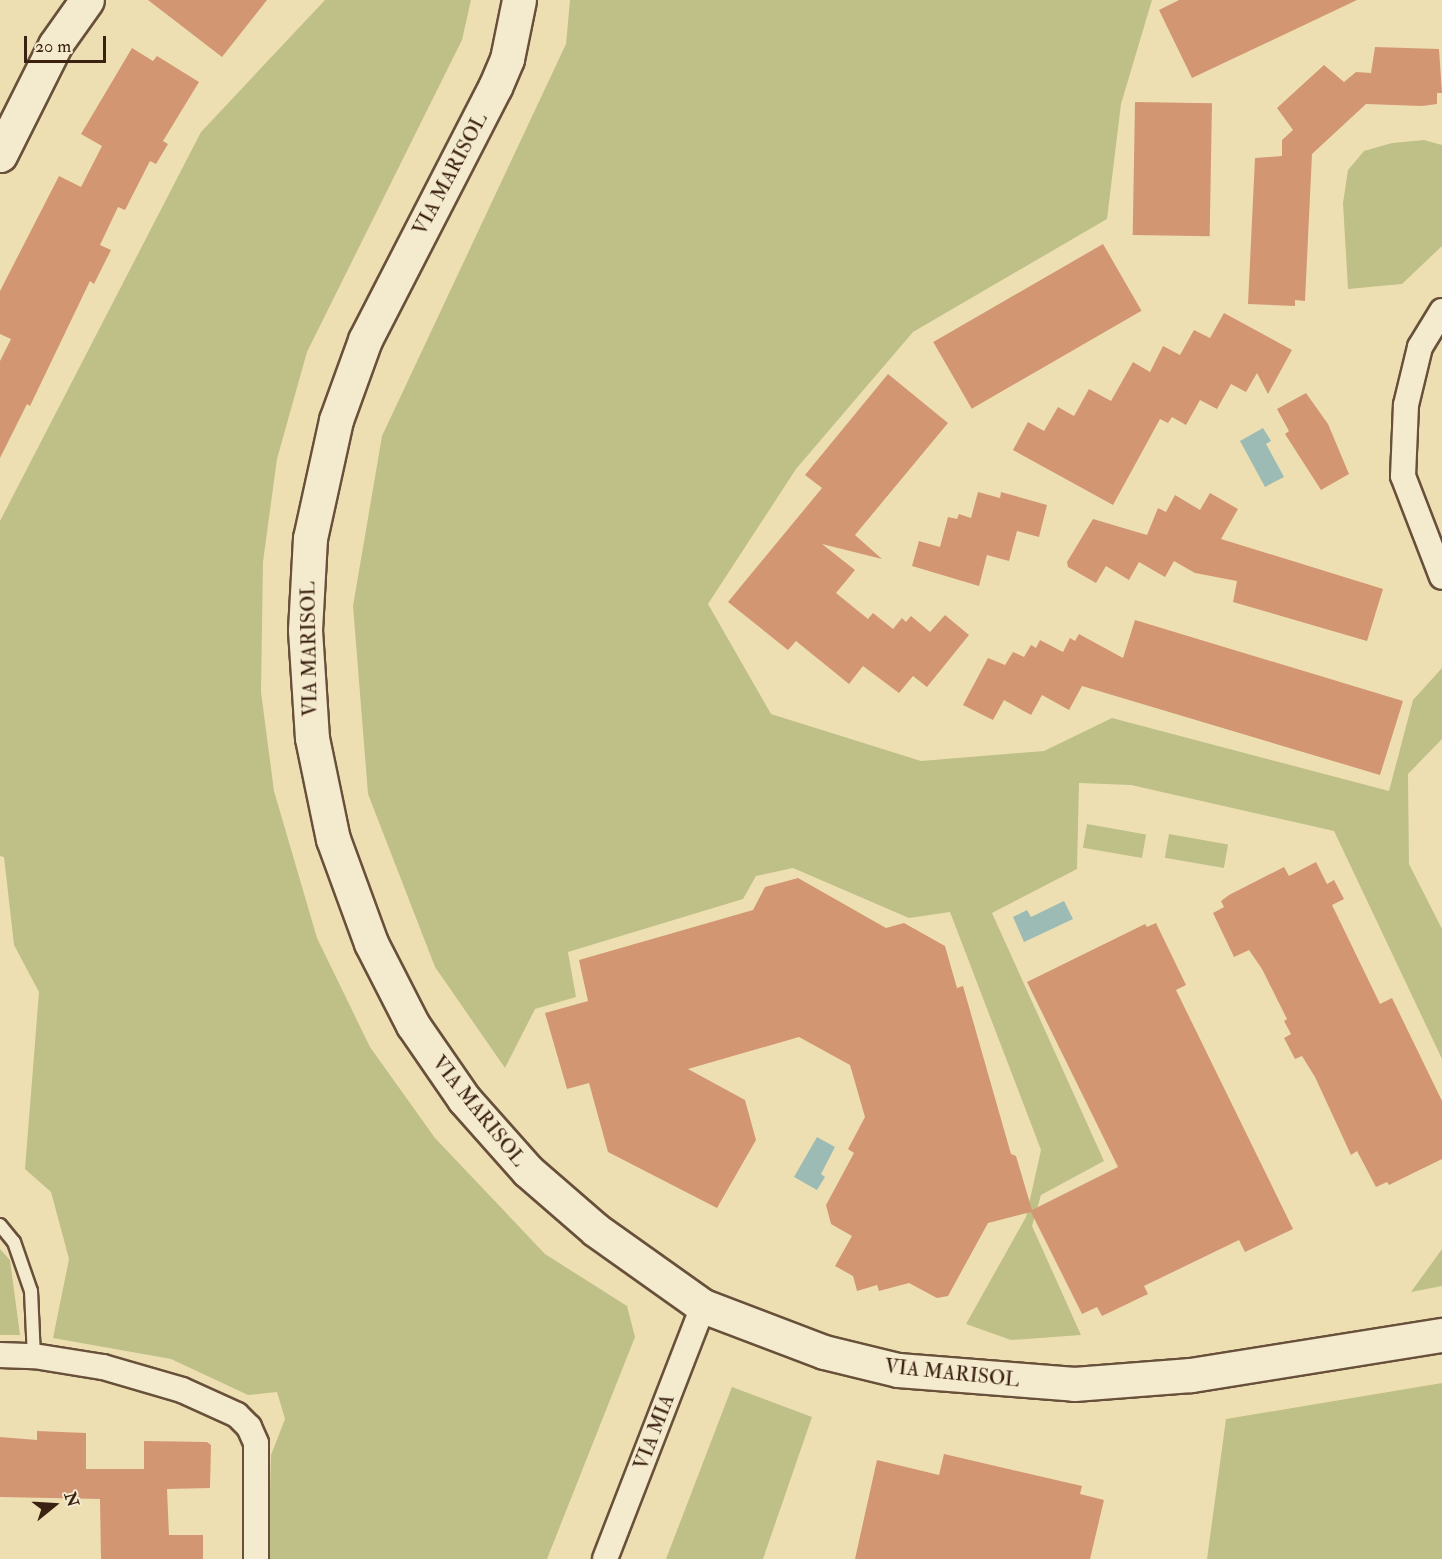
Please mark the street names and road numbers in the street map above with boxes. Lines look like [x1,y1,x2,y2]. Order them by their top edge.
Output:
street label: VIA MARISOL [408,109,492,239]
street label: VIA MARISOL [296,581,322,717]
street label: VIA MARISOL [427,1051,531,1171]
street label: VIA MARISOL [884,1354,1020,1392]
street label: VIA MIA [629,1391,679,1473]

